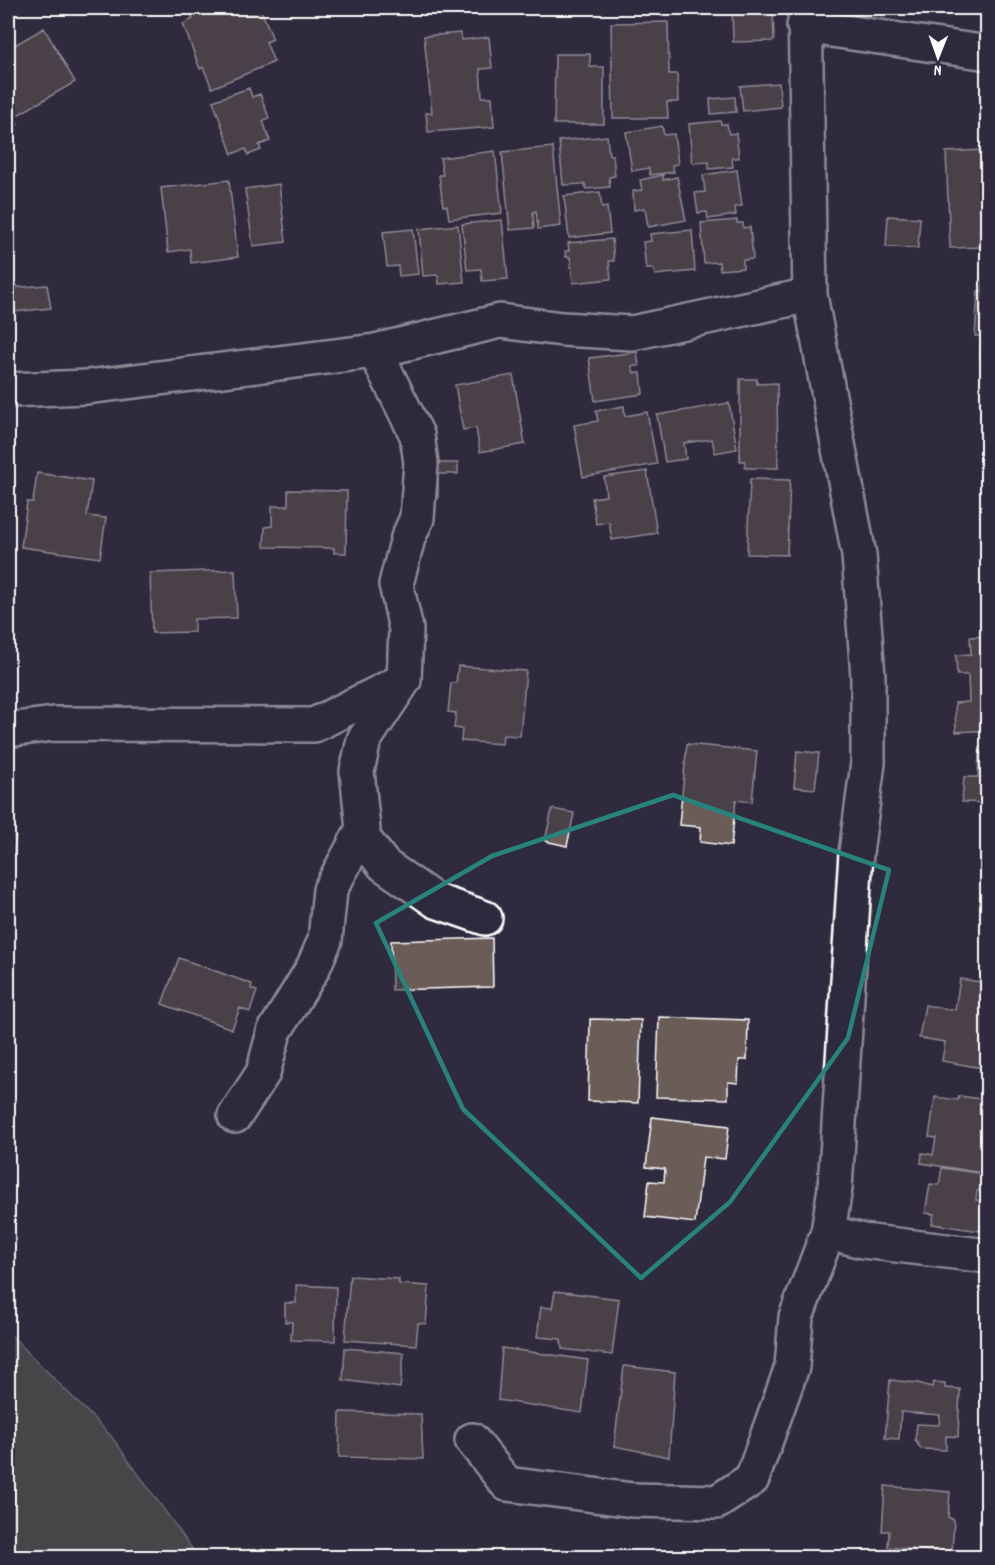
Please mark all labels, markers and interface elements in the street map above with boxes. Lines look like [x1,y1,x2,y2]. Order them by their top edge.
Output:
north arrow [908,27,968,87]
text: N [934,58,942,81]

